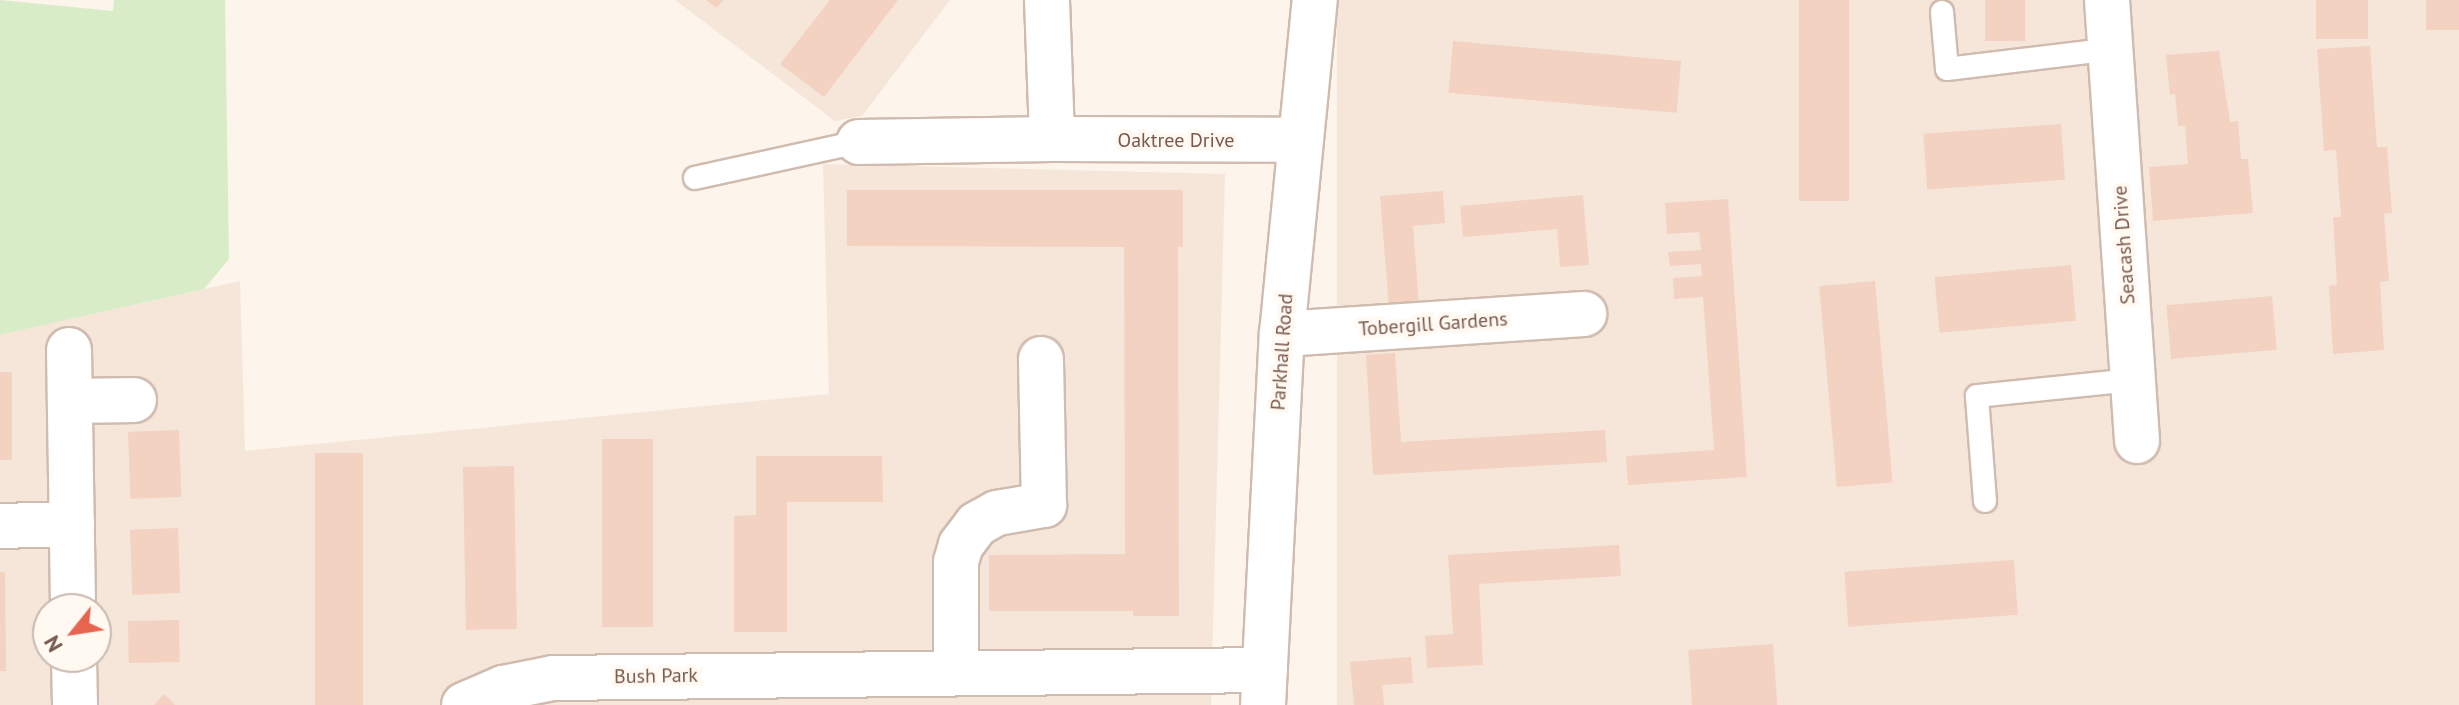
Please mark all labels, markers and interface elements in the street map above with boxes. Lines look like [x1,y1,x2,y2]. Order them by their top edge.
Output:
street label: Oaktree Drive [1117,128,1235,152]
street label: Seacash Drive [2108,185,2140,305]
street label: Parkhall Road [1266,293,1298,411]
street label: Tobergill Gardens [1358,307,1508,341]
north arrow [32,593,112,673]
text: N [37,631,69,657]
street label: Bush Park [614,663,698,689]

